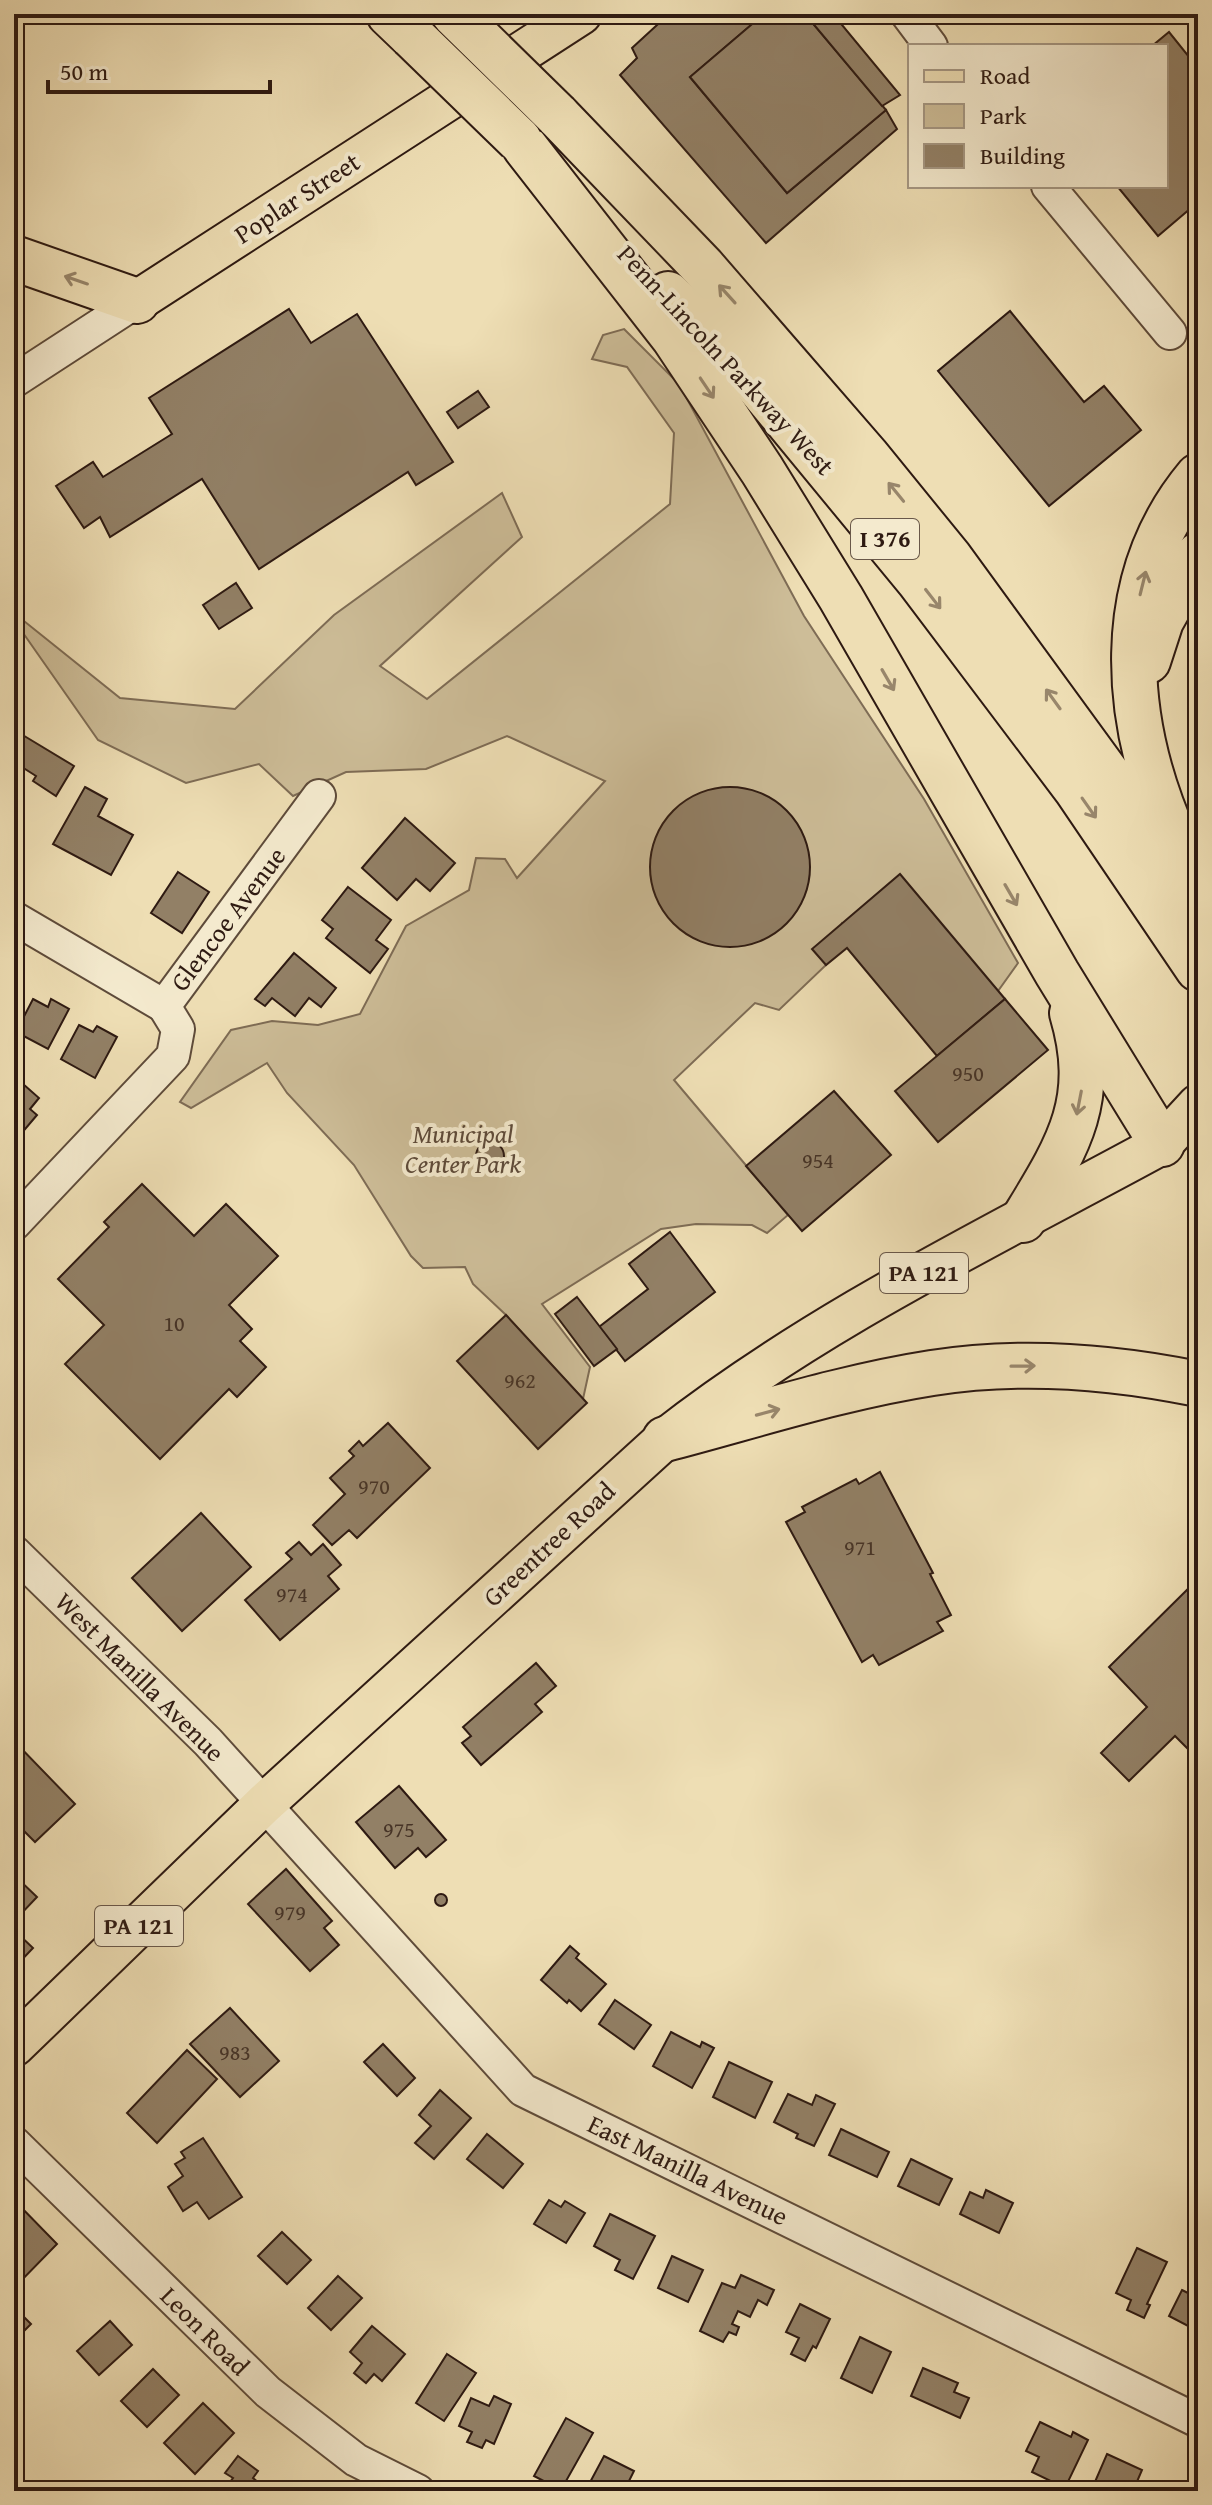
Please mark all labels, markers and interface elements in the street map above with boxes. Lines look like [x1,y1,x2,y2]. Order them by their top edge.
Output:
scale bar [48,44,270,94]
legend [908,44,1168,188]
text: 50 m [60,54,108,89]
text: Road [980,58,1030,93]
text: Park [980,98,1027,133]
text: Building [980,138,1065,173]
street label: Poplar Street [226,142,367,253]
street label: Penn-Lincoln Parkway West [609,235,844,484]
one-way arrow [63,271,88,286]
one-way arrow [718,285,736,305]
one-way arrow [699,376,715,398]
one-way arrow [887,482,905,503]
road number: I 376 [851,519,919,559]
one-way arrow [1136,570,1151,596]
one-way arrow [925,588,942,609]
one-way arrow [880,668,896,691]
one-way arrow [1045,689,1062,710]
one-way arrow [1081,796,1097,818]
street label: Glencoe Avenue [160,838,295,999]
one-way arrow [1003,883,1019,906]
house number: 950 [952,1057,984,1089]
one-way arrow [1071,1090,1086,1115]
park label: Municipal Center Park [405,1114,521,1183]
house number: 954 [802,1144,834,1176]
road number: PA 121 [880,1253,968,1293]
house number: 10 [163,1307,185,1339]
one-way arrow [1009,1358,1036,1374]
house number: 962 [504,1364,536,1396]
one-way arrow [754,1403,780,1418]
house number: 970 [358,1470,390,1502]
street label: Greentree Road [474,1472,624,1615]
house number: 971 [844,1531,876,1563]
house number: 974 [276,1578,308,1610]
street label: West Manilla Avenue [46,1583,234,1771]
house number: 975 [383,1813,415,1845]
house number: 979 [274,1896,306,1928]
road number: PA 121 [95,1906,183,1946]
house number: 983 [219,2036,251,2068]
street label: East Manilla Avenue [581,2104,795,2235]
street label: Leon Road [152,2277,259,2384]

